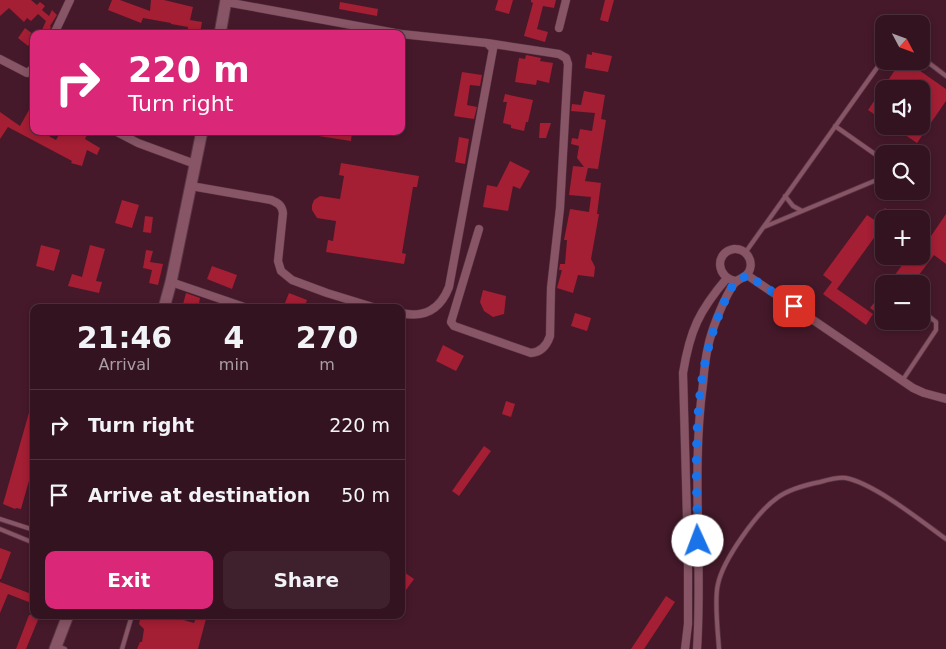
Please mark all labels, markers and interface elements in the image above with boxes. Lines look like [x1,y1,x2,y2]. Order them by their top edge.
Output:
north arrow [875,15,930,70]
map controls [875,15,930,330]
icon: right [45,50,110,115]
text: 220 m [128,50,250,90]
button: sound [875,80,930,135]
text: Turn right [128,91,233,116]
button: search [875,145,930,200]
button: + [875,210,930,265]
button: − [875,275,930,330]
pin [773,285,815,327]
icon: arrive [780,292,808,320]
text: 21:46 [77,320,172,355]
text: 4 [223,320,244,355]
text: 270 [296,320,358,355]
text: Arrival [98,355,150,374]
text: min [219,355,249,374]
text: m [319,355,335,374]
icon: right [45,411,73,439]
text: Turn right [88,414,194,436]
text: 220 m [329,414,390,436]
icon: arrive [45,481,73,509]
text: Arrive at destination [88,484,310,506]
text: 50 m [341,484,390,506]
position arrow [671,514,723,566]
button: Exit [45,551,213,609]
button: Share [223,551,390,609]

